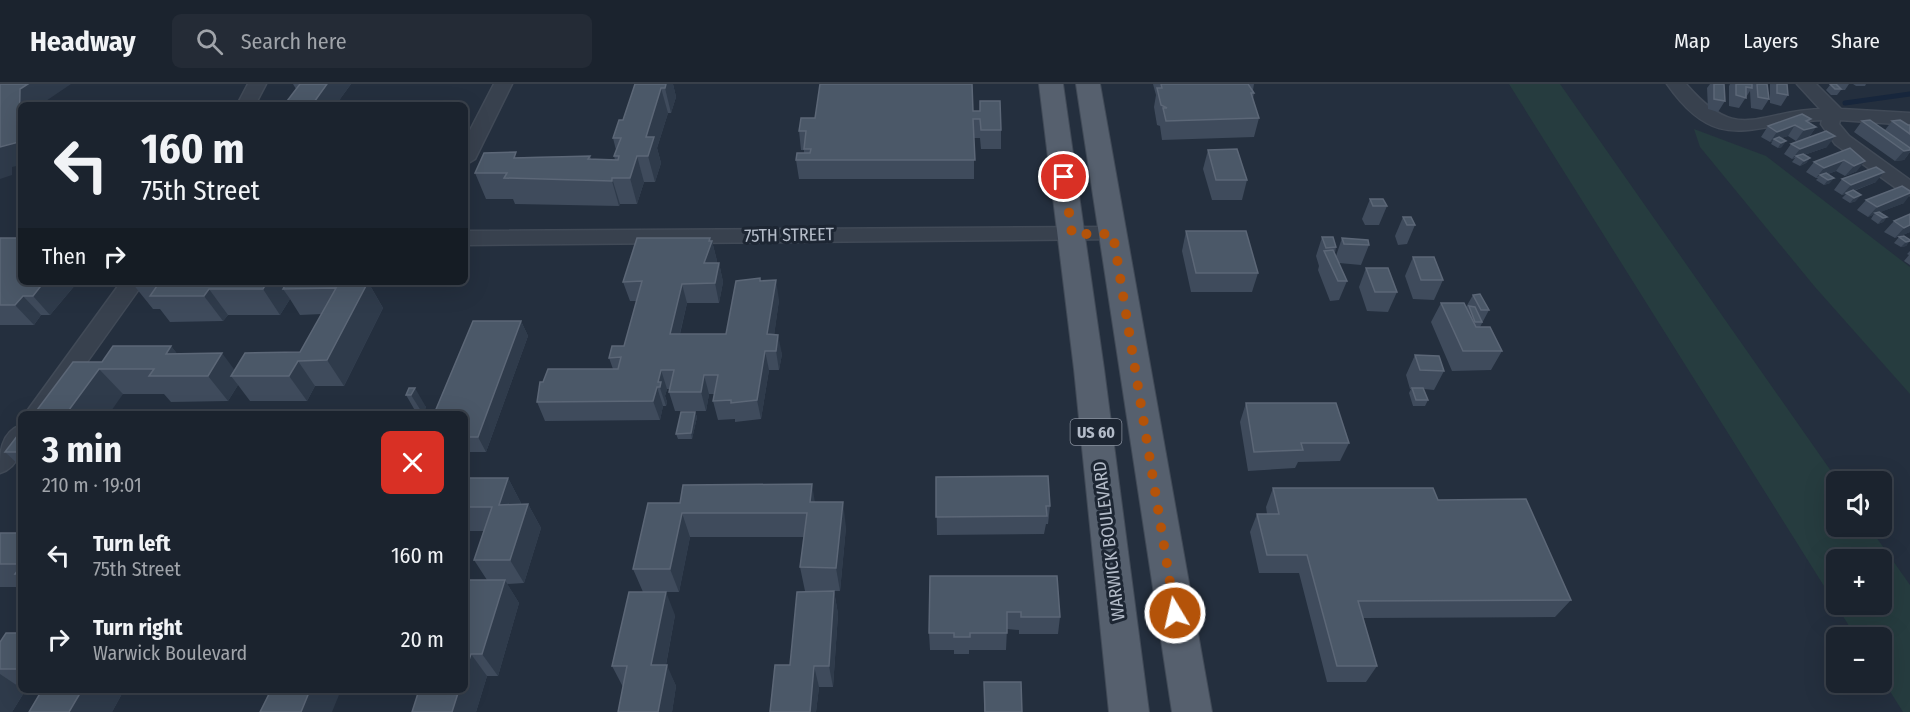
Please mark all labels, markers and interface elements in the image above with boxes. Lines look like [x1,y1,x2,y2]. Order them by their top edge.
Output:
search box [172,14,592,68]
text: Headway [30,25,136,58]
icon: search [193,25,226,58]
text: Search here [241,28,347,55]
text: Map [1674,28,1710,54]
text: Layers [1743,28,1798,54]
text: Share [1831,28,1880,54]
text: 160 m [141,124,244,174]
icon: left [42,126,120,204]
pin [1038,151,1089,202]
icon: arrive [1047,160,1080,193]
text: 75th Street [141,175,260,207]
street label: 75TH STREET [744,223,835,247]
icon: right [98,240,131,273]
text: Then [42,243,86,270]
road number: US 60 [1070,419,1122,445]
text: 3 min [42,428,122,472]
button: close [381,431,444,494]
street label: WARWICK BOULEVARD [1088,460,1130,622]
map controls [1826,471,1892,693]
button: sound [1826,471,1892,537]
text: 210 m · 19:01 [42,473,142,497]
text: Turn left [93,530,171,557]
icon: left [42,539,75,572]
text: 160 m [391,542,444,569]
button: + [1826,549,1892,615]
text: 75th Street [93,557,181,581]
position arrow [1143,581,1207,645]
text: Turn right [93,614,182,641]
icon: right [42,623,75,656]
text: 20 m [401,626,444,653]
button: − [1826,627,1892,693]
text: Warwick Boulevard [93,641,247,665]

